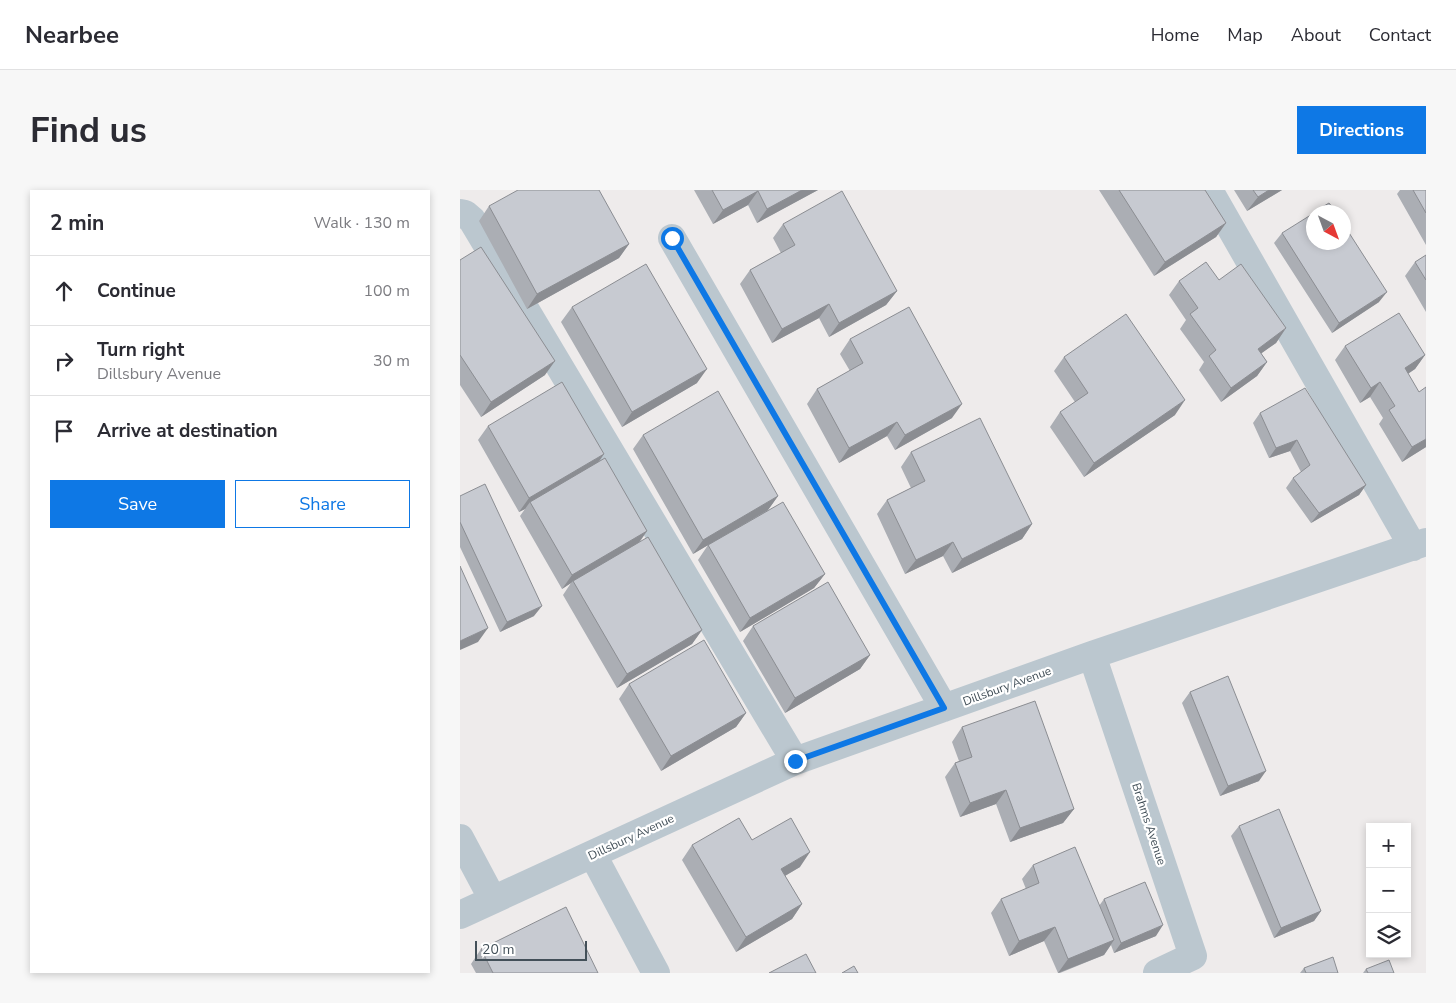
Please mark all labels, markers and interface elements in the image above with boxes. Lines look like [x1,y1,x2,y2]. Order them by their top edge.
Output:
text: Nearbee [25,19,119,51]
text: Home [1151,23,1199,47]
text: Map [1227,23,1263,47]
text: About [1291,23,1341,47]
text: Contact [1369,23,1431,47]
button: Directions [1297,106,1426,154]
text: Find us [30,107,147,154]
north arrow [1306,205,1351,250]
text: 2 min [50,209,104,237]
text: Walk · 130 m [314,212,410,234]
route start [661,227,684,250]
icon: ahead [50,277,78,305]
text: Continue [97,278,176,304]
text: 100 m [363,280,410,302]
text: Turn right [97,337,184,363]
icon: right [50,347,78,375]
text: 30 m [373,350,410,372]
text: Dillsbury Avenue [97,363,221,385]
icon: arrive [50,417,78,445]
text: Arrive at destination [97,418,278,444]
button: Save [50,480,225,528]
button: Share [235,480,410,528]
street label: Dillsbury Avenue [961,663,1053,709]
route end [784,750,807,773]
street label: Brahms Avenue [1128,781,1170,867]
street label: Dillsbury Avenue [585,810,677,864]
map controls [1366,823,1411,958]
button: + [1366,823,1411,868]
button: − [1366,868,1411,913]
button: layers [1366,913,1411,958]
scale bar [475,938,588,961]
text: 20 m [482,940,514,959]

